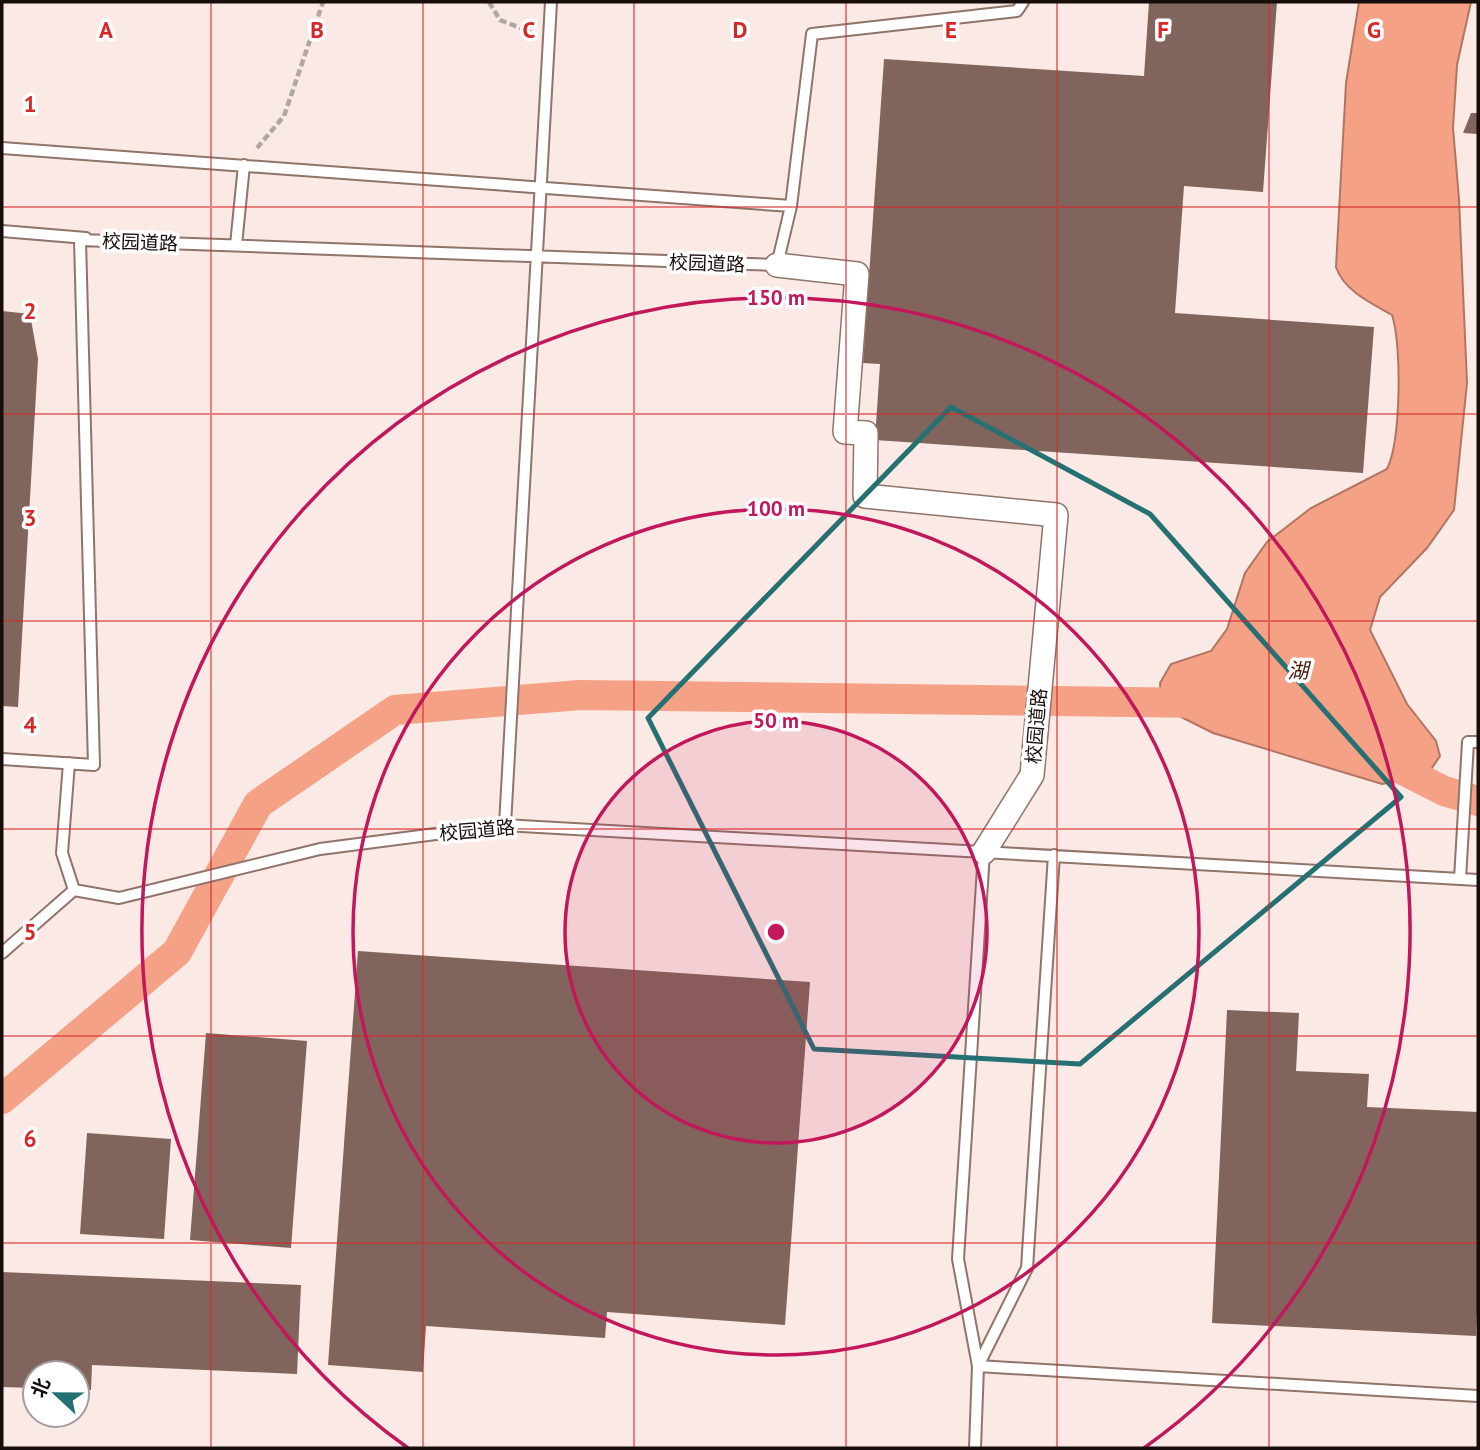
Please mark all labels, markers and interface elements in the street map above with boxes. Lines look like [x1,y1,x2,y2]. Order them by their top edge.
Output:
text: A [99,15,113,44]
text: B [310,15,324,44]
text: C [523,15,536,44]
text: D [733,15,747,44]
text: E [945,15,957,44]
text: F [1157,15,1169,44]
text: G [1367,15,1381,44]
text: 1 [23,89,37,118]
street label: 校园道路 [102,229,178,255]
street label: 校园道路 [669,250,745,276]
text: 150 m [747,284,805,311]
text: 2 [23,296,37,325]
text: 100 m [747,495,805,522]
text: 3 [23,503,37,532]
water label: 湖 [1288,657,1312,684]
street label: 校园道路 [1021,687,1051,765]
text: 50 m [753,707,799,734]
text: 4 [23,710,37,739]
street label: 校园道路 [438,815,516,845]
text: 5 [23,917,37,946]
centre of rings [764,920,788,944]
text: 6 [23,1124,37,1153]
north arrow [21,1359,91,1429]
text: 北 [26,1374,55,1401]

